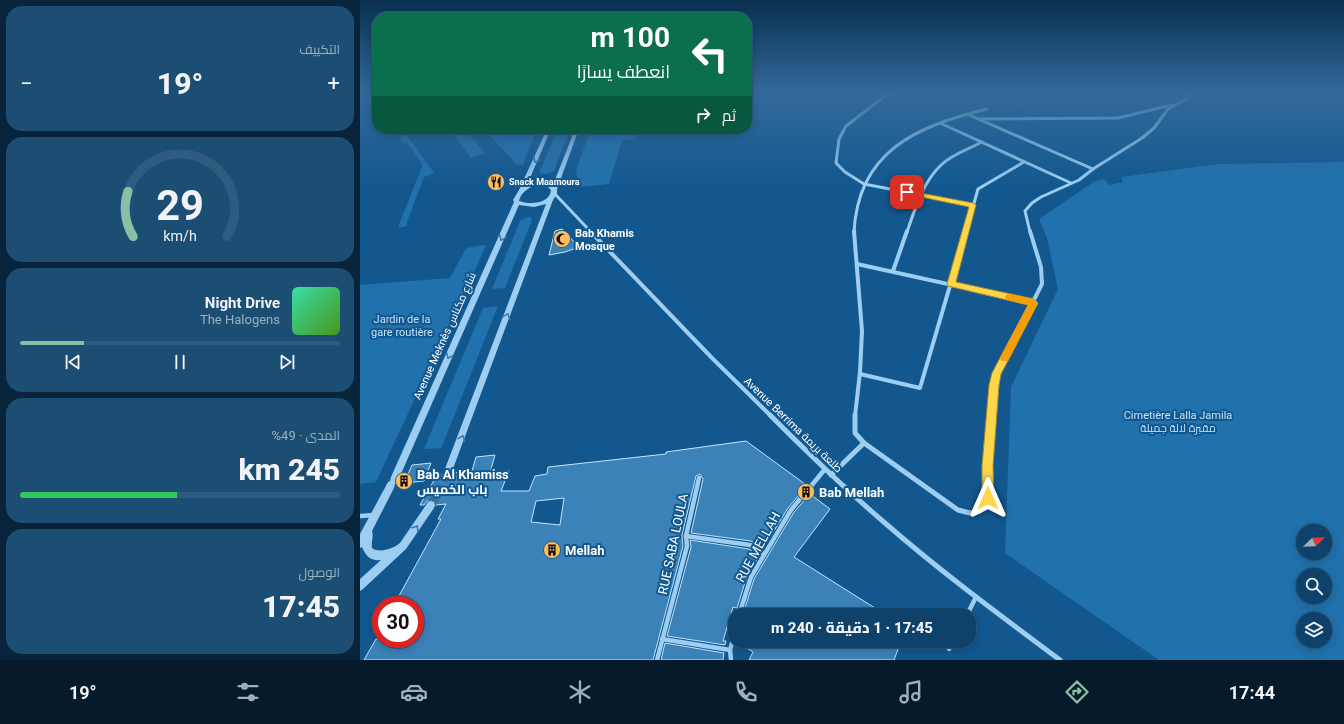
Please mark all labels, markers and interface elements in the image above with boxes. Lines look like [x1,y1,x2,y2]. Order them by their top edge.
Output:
text: 100 m [591,21,670,54]
icon: left [684,28,736,80]
text: التكييف [299,42,340,57]
text: انعطف يسارًا [577,61,670,82]
text: 19° [157,66,203,101]
text: − [20,71,33,96]
text: + [328,71,340,96]
icon: right [692,104,714,126]
text: ثم [722,107,736,125]
one-way arrow [533,155,541,163]
restaurant icon: Snack Maamoura [486,172,506,192]
pin [890,175,924,209]
place label: Snack Maamoura [509,177,580,187]
text: 29 [156,181,204,230]
icon: arrive [896,181,918,203]
place label: Bab Khamis Mosque [575,227,634,253]
text: km/h [163,228,197,244]
mosque icon: Bab Khamis Mosque [552,229,572,249]
one-way arrow [498,234,506,241]
street label: Avenue Meknès شارع مكناس [411,270,480,402]
text: Night Drive [205,294,280,312]
text: The Halogens [200,312,280,327]
one-way arrow [502,312,511,319]
park label: Jardin de la gare routière [371,313,433,339]
icon: previous [62,351,84,373]
icon: pause [169,351,191,373]
icon: next [276,351,298,373]
one-way arrow [446,352,454,360]
street label: Avenue Berrima طلعة بريمة [741,375,845,475]
park label: Cimetière Lalla Jamila مقبرة لالة جميلة [1124,409,1232,435]
text: المدى · 49% [272,428,340,443]
one-way arrow [457,434,465,441]
text: 245 km [238,452,340,487]
place label: Bab Al Khamiss باب الخميس [417,467,509,497]
building icon: Bab Al Khamiss باب الخميس [394,471,414,491]
position arrow [967,477,1009,519]
building icon: Bab Mellah [796,482,816,502]
place label: Bab Mellah [819,485,884,500]
street label: RUE SABA LOULA [655,492,691,596]
street label: RUE MELLAH [733,509,783,585]
north arrow [1296,524,1332,560]
map controls [1296,524,1332,648]
one-way arrow [411,525,419,532]
building icon: Mellah [542,540,562,560]
place label: Mellah [565,543,605,558]
text: الوصول [299,565,340,580]
button: search [1296,568,1332,604]
text: 17:45 [262,589,340,624]
speed limit sign: 30 [372,596,424,648]
button: layers [1296,612,1332,648]
text: 17:45 · 1 دقيقة · 240 m [771,619,933,637]
icon: filters [234,678,262,706]
icon: car [400,678,428,706]
icon: climate [566,678,594,706]
icon: phone [732,678,760,706]
icon: music [897,678,925,706]
icon: directions [1063,678,1091,706]
text: 19° [69,682,97,703]
text: 17:44 [1229,682,1275,703]

